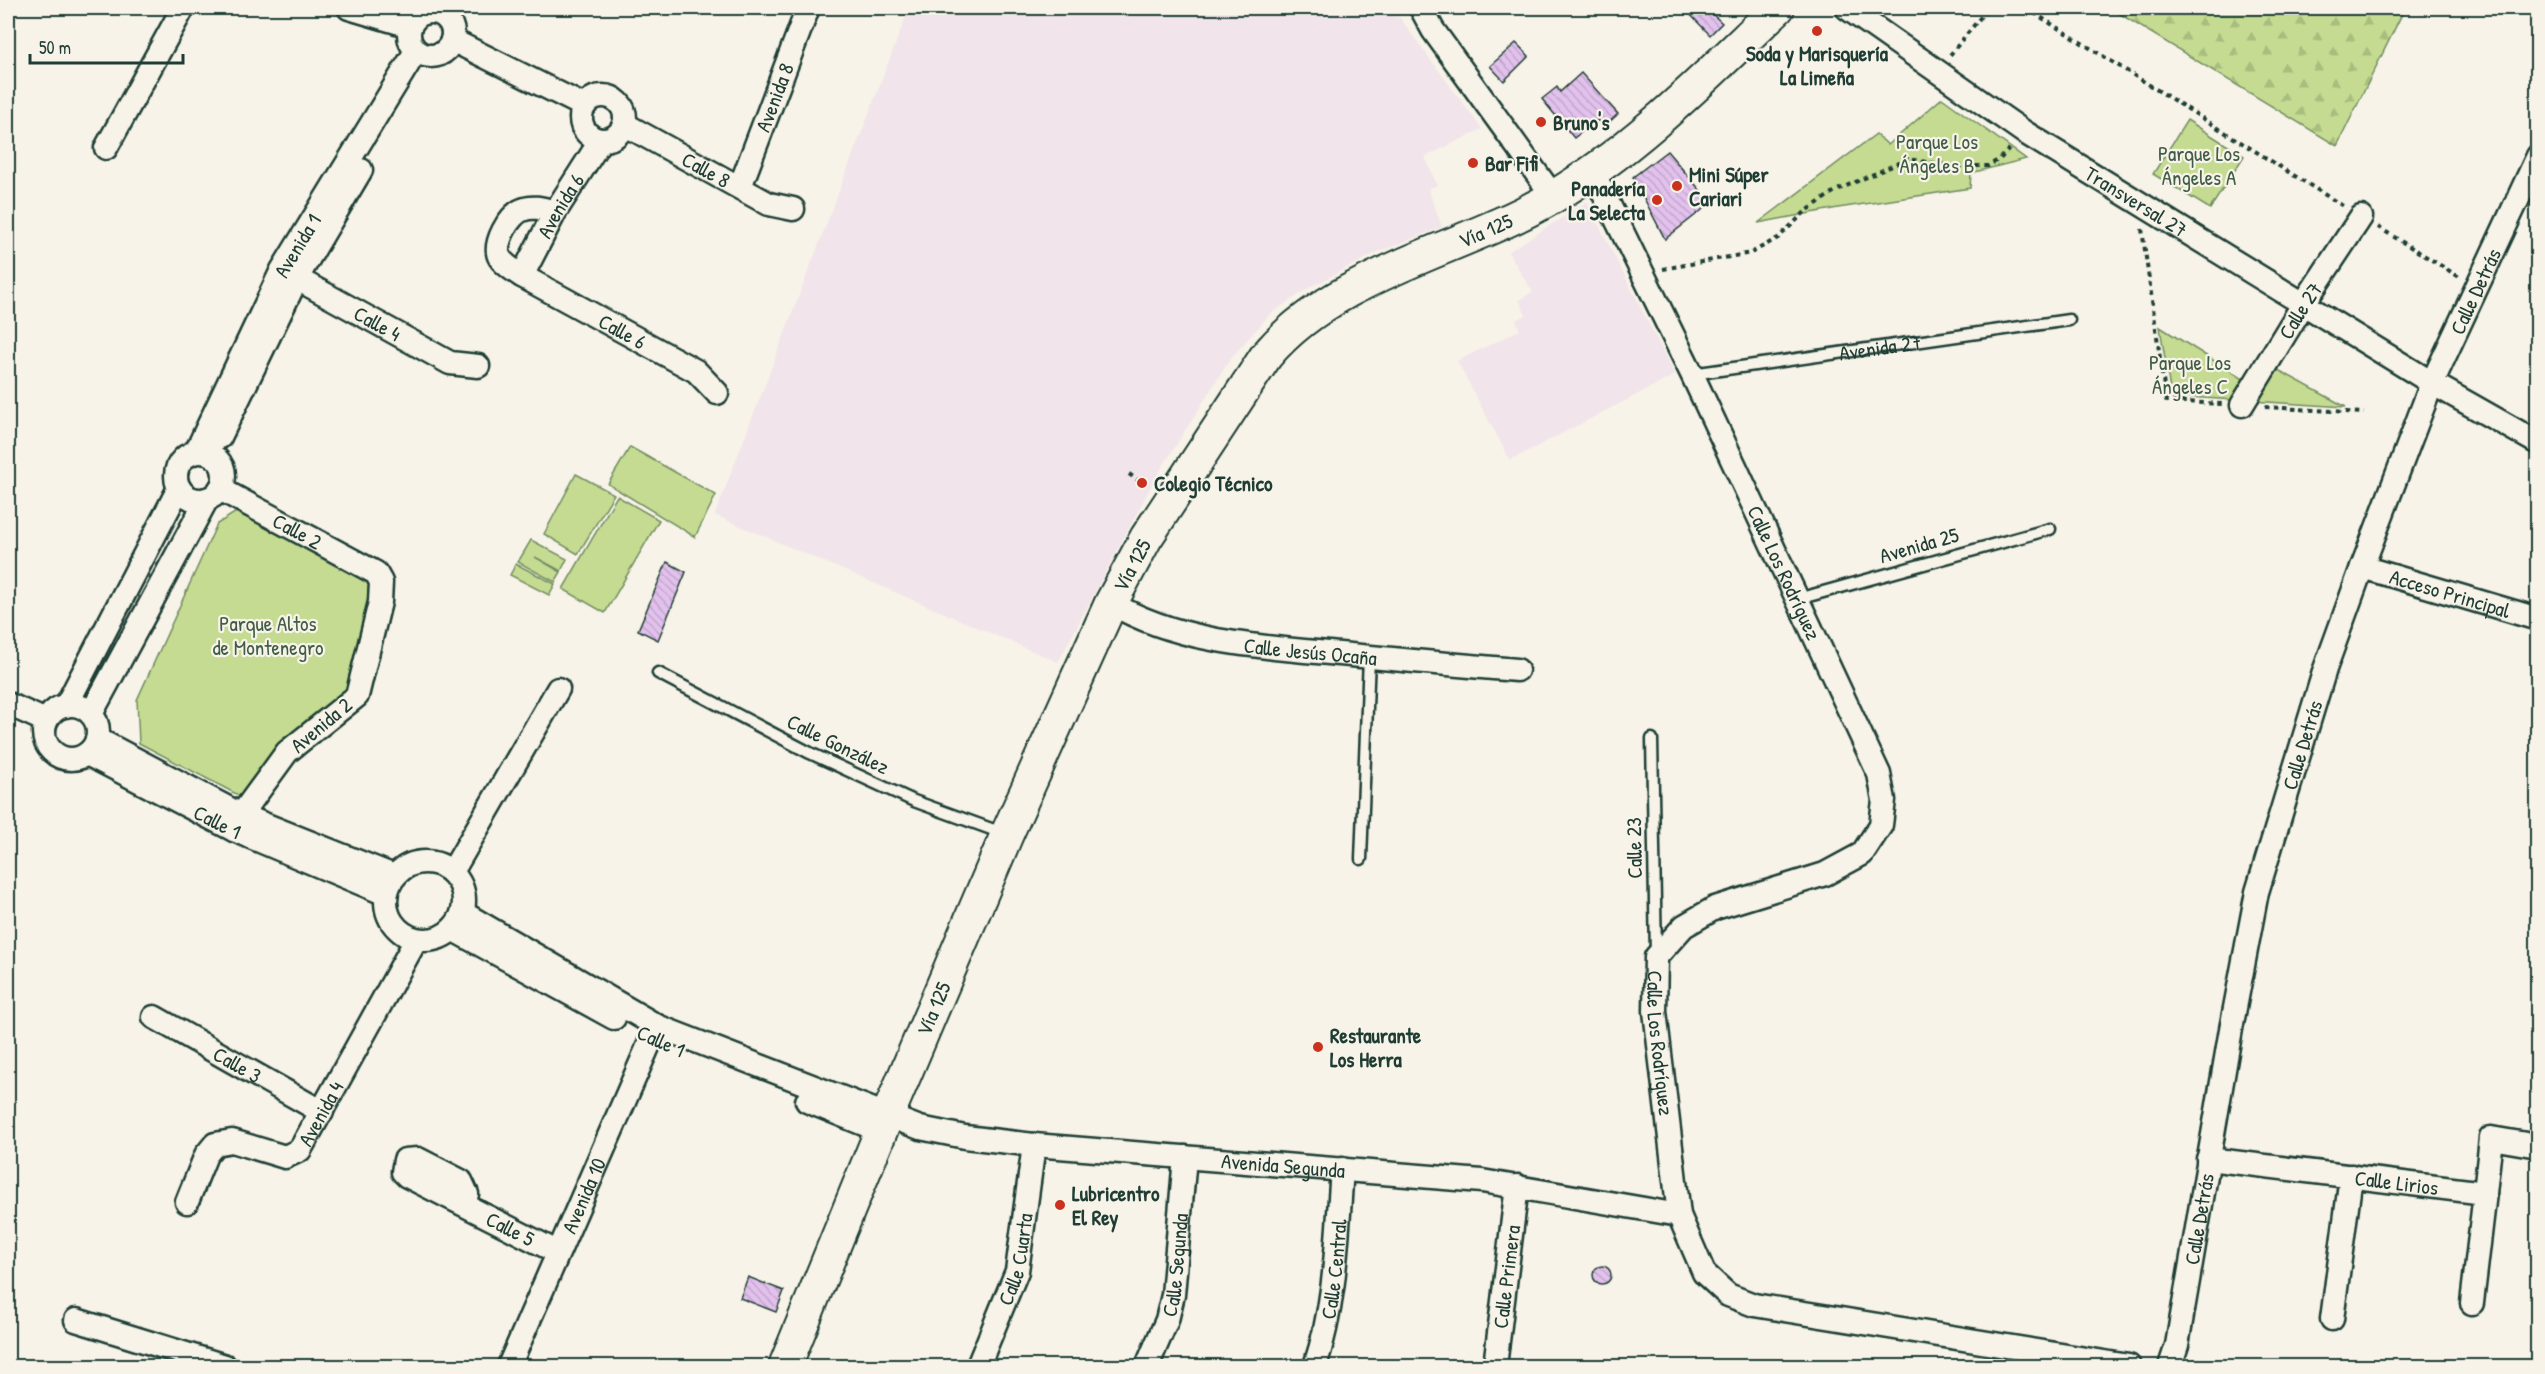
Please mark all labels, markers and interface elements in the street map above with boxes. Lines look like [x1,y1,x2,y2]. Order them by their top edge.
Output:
marker: Soda y Marisquería La Limeña [1810,24,1824,38]
scale bar [30,27,183,65]
text: 50 m [39,35,71,60]
place label: Soda y Marisquería La Limeña [1746,39,1889,92]
street label: Avenida 8 [748,59,800,136]
place label: Bruno's [1553,108,1610,137]
marker: Bruno's [1534,115,1548,129]
park label: Parque Los Ángeles B [1896,127,1978,180]
park label: Parque Los Ángeles A [2158,139,2240,192]
street label: Calle 8 [677,144,736,194]
place label: Bar Fifi [1485,149,1538,178]
marker: Bar Fifi [1466,156,1480,170]
street label: Transversal 27 [2080,158,2193,244]
place label: Mini Súper Cariari [1689,160,1770,213]
street label: Avenida 6 [530,168,591,243]
place label: Panadería La Selecta [1569,174,1646,227]
marker: Mini Súper Cariari [1670,179,1684,193]
marker: Panadería La Selecta [1650,193,1664,207]
street label: Vía 125 [1454,206,1517,254]
street label: Avenida 1 [266,208,328,282]
street label: Calle Detrás [2442,243,2507,339]
street label: Calle 27 [2271,276,2329,344]
street label: Calle 4 [349,298,407,348]
street label: Calle 6 [594,306,652,356]
street label: Avenida 27 [1837,327,1923,367]
park label: Parque Los Ángeles C [2149,348,2231,401]
place label: Colegio Técnico [1154,469,1273,499]
marker: Colegio Técnico [1135,476,1149,490]
street label: Calle Los Rodríguez [1741,500,1829,644]
street label: Calle 2 [268,506,327,556]
street label: Avenida 25 [1876,520,1962,570]
street label: Vía 125 [1105,533,1158,596]
street label: Acceso Principal [2386,562,2514,625]
park label: Parque Altos de Montenegro [212,609,324,662]
street label: Calle Jesús Ocaña [1242,630,1378,672]
street label: Avenida 2 [284,691,358,759]
street label: Calle Detrás [2275,697,2329,793]
street label: Calle González [782,707,894,781]
street label: Calle 1 [189,797,245,846]
street label: Calle 23 [1619,817,1649,879]
street label: Calle Los Rodríguez [1640,970,1682,1117]
street label: Vía 125 [909,977,957,1040]
street label: Calle 1 [632,1018,690,1064]
place label: Restaurante Los Herra [1330,1021,1422,1074]
street label: Calle 3 [208,1039,267,1090]
marker: Restaurante Los Herra [1311,1040,1325,1054]
street label: Avenida 4 [291,1075,350,1151]
street label: Avenida Segunda [1220,1146,1346,1184]
street label: Avenida 10 [554,1153,612,1238]
street label: Calle Lirios [2353,1163,2440,1202]
street label: Calle Detrás [2176,1171,2221,1267]
place label: Lubricentro El Rey [1072,1179,1160,1233]
marker: Lubricentro El Rey [1053,1198,1067,1212]
street label: Calle 5 [481,1204,540,1253]
street label: Calle Cuarta [990,1211,1039,1309]
street label: Calle Segunda [1154,1212,1195,1320]
street label: Calle Central [1313,1218,1353,1321]
street label: Calle Primera [1485,1223,1527,1330]

